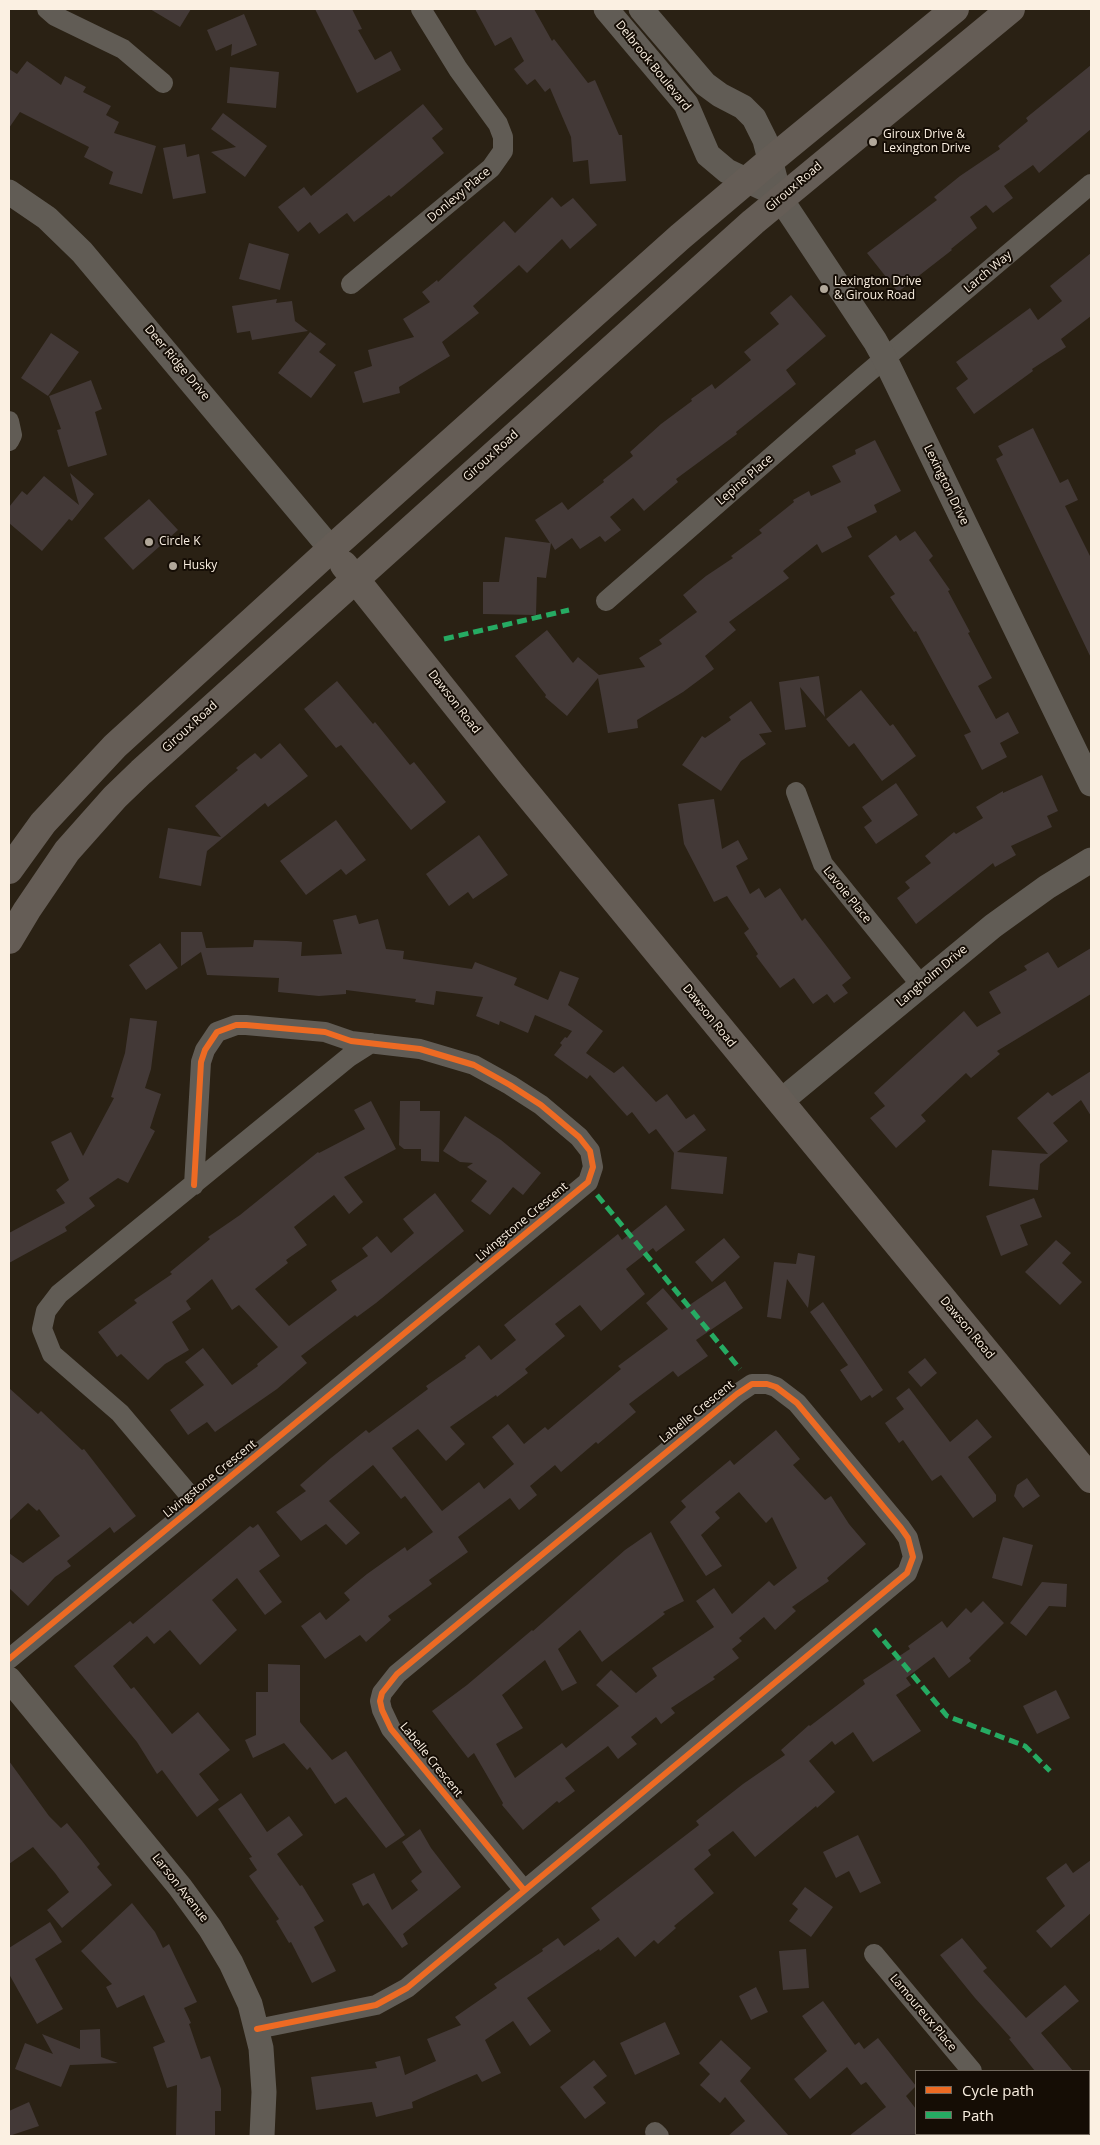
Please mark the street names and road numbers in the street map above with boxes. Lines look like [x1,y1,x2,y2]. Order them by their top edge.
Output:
street label: Delbrook Boulevard [612,18,694,114]
street label: Giroux Road [763,159,825,215]
street label: Donlevy Place [425,165,493,225]
street label: Larch Way [961,248,1015,296]
street label: Deer Ridge Drive [141,322,213,404]
street label: Giroux Road [460,427,522,485]
street label: Lexington Drive [920,443,972,527]
street label: Lepine Place [714,452,776,508]
street label: Dawson Road [425,667,483,737]
street label: Giroux Road [159,698,221,756]
street label: Lavoie Place [820,864,874,926]
street label: Langholm Drive [894,942,970,1010]
street label: Dawson Road [679,982,739,1050]
street label: Livingstone Crescent [473,1179,571,1265]
street label: Dawson Road [937,1294,997,1362]
street label: Labelle Crescent [657,1377,737,1447]
street label: Livingstone Crescent [161,1437,259,1521]
street label: Labelle Crescent [396,1720,466,1800]
street label: Larson Avenue [149,1851,211,1925]
street label: Lamoureux Place [886,1971,960,2055]

